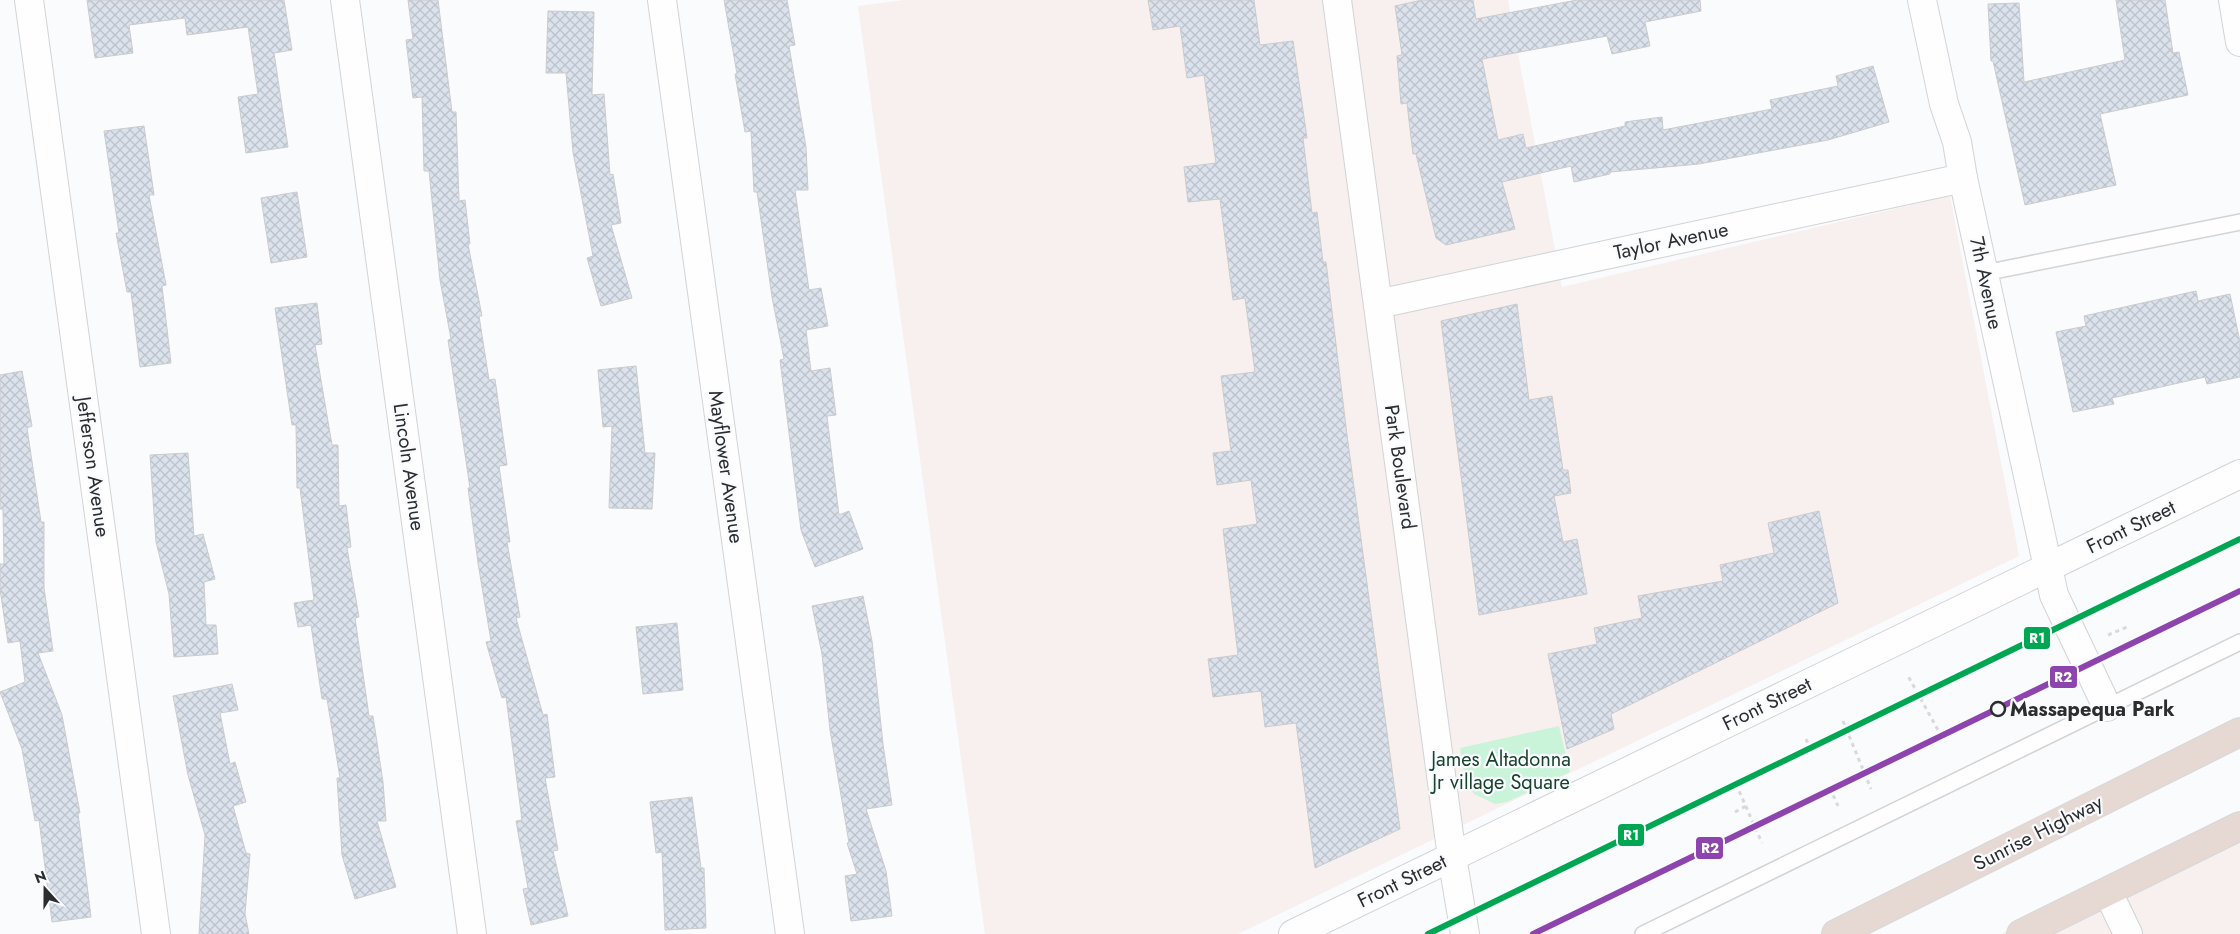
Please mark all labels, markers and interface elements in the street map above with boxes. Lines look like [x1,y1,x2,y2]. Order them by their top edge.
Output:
street label: Taylor Avenue [1611,215,1731,267]
street label: 7th Avenue [1962,234,2010,332]
street label: Mayflower Avenue [701,389,751,545]
street label: Jefferson Avenue [68,392,117,539]
street label: Lincoln Avenue [386,401,432,533]
street label: Park Boulevard [1377,403,1423,531]
street label: Front Street [2081,493,2181,561]
line badge: R1 [2023,626,2051,650]
text: R1 [2029,628,2045,648]
line badge: R2 [2049,665,2078,689]
text: R2 [2054,667,2072,687]
street label: Front Street [1717,670,1817,738]
place label: Massapequa Park [2010,695,2175,724]
marker: Massapequa Park [1990,701,2006,717]
park label: James Altadonna Jr village Square [1428,745,1571,797]
street label: Sunrise Highway [1968,788,2108,878]
line badge: R1 [1617,823,1645,847]
text: R1 [1623,825,1639,845]
line badge: R2 [1695,836,1724,860]
text: R2 [1701,838,1719,858]
street label: Front Street [1352,847,1452,915]
north arrow [20,864,70,914]
text: N [32,866,49,888]

